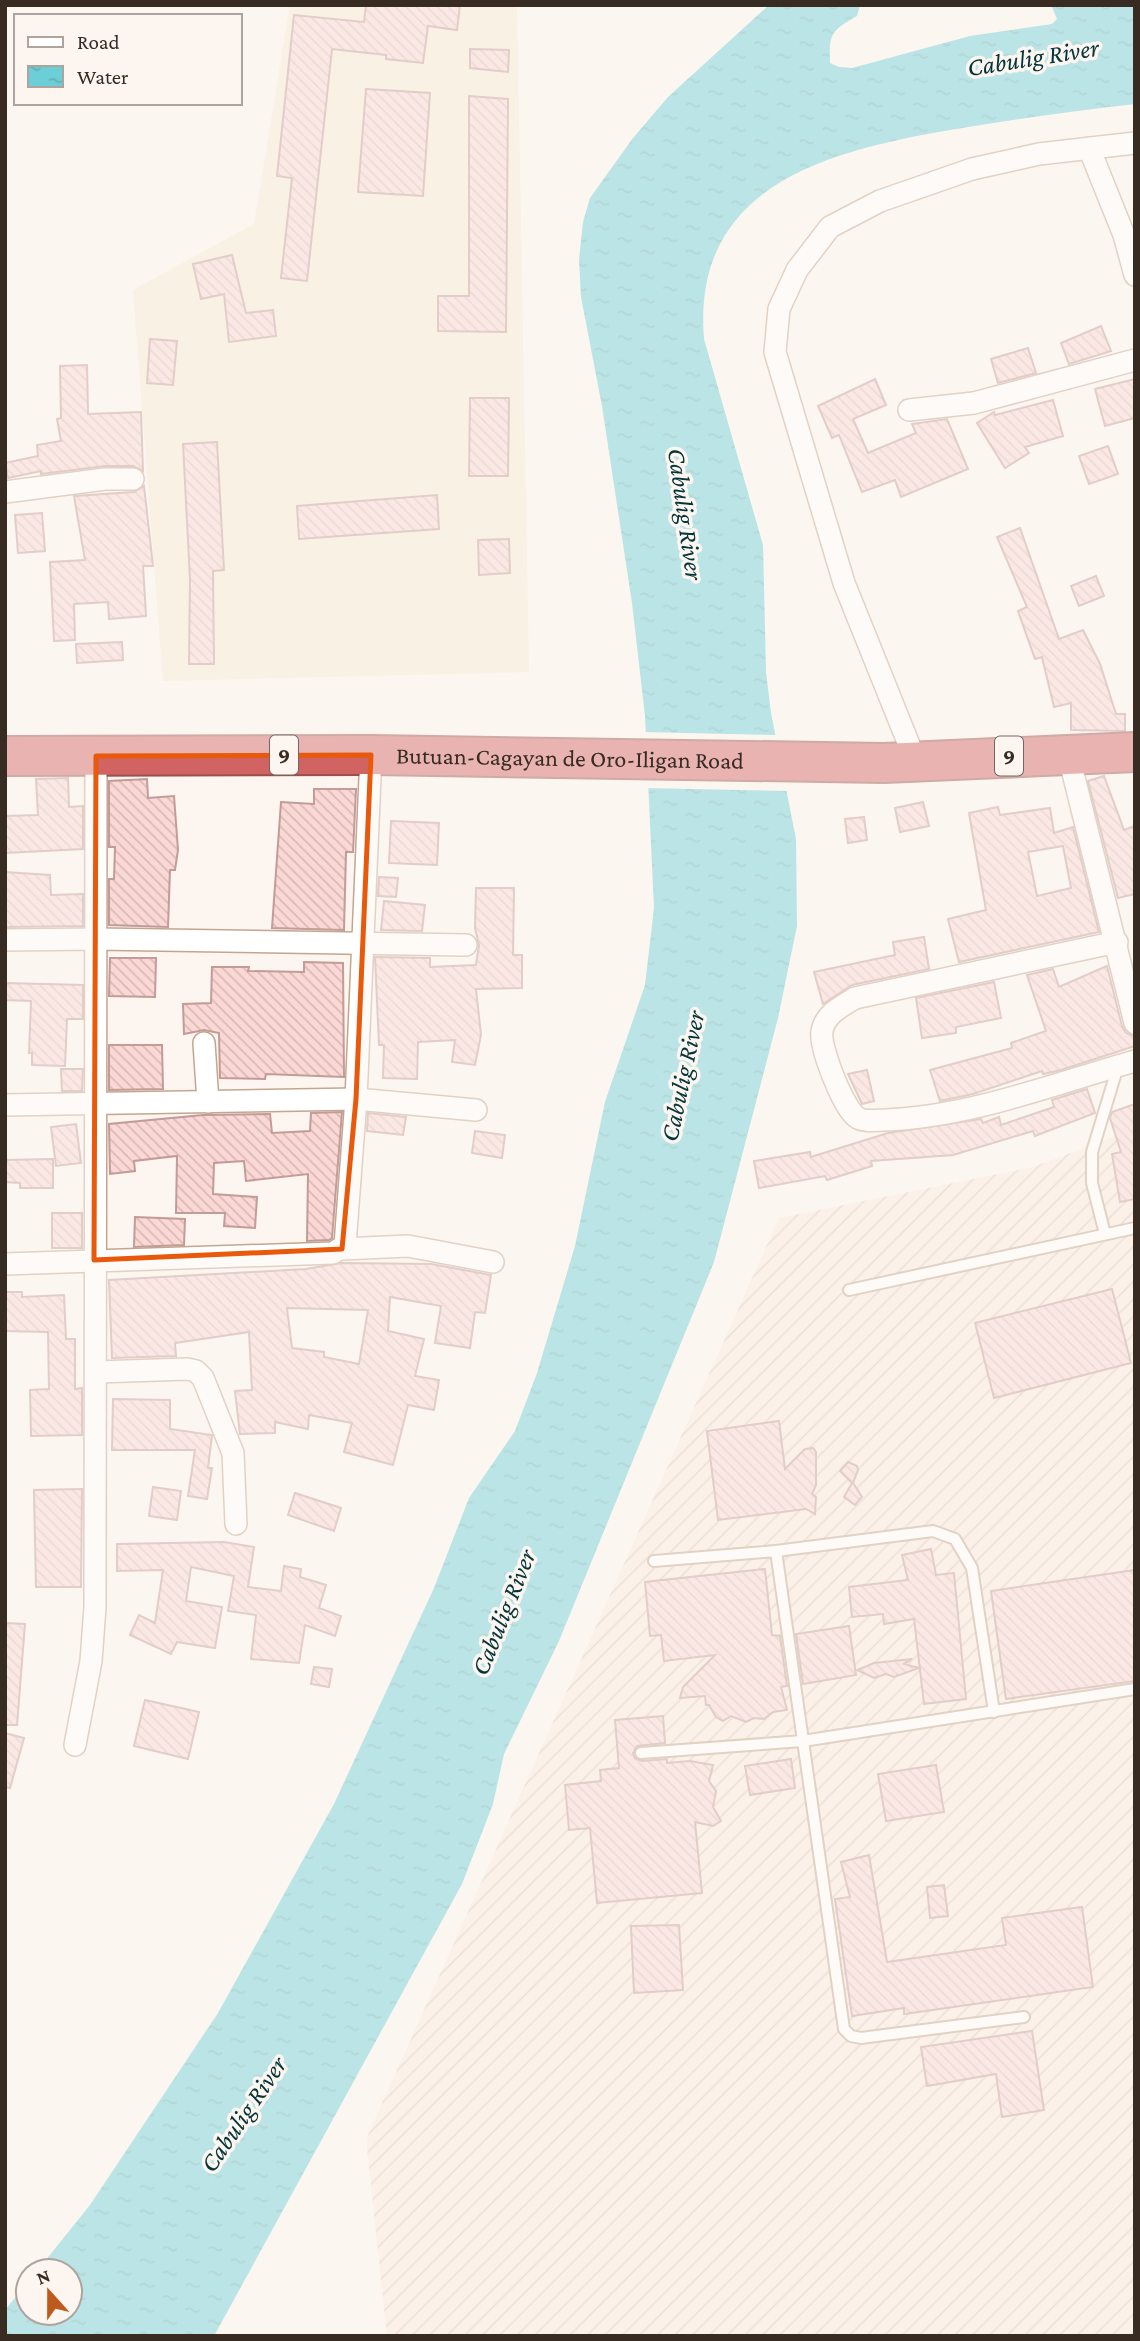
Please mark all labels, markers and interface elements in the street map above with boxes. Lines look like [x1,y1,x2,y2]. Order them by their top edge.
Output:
legend [14,14,242,105]
text: Road [77,30,120,54]
water label: Cabulig River [965,33,1102,82]
text: Water [77,65,129,89]
water label: Cabulig River [662,446,709,583]
road number: 9 [270,736,298,775]
road number: 9 [995,736,1023,776]
street label: Butuan-Cagayan de Oro-Iligan Road [396,741,744,774]
water label: Cabulig River [655,1007,711,1144]
water label: Cabulig River [465,1544,542,1679]
water label: Cabulig River [194,2050,293,2177]
north arrow [14,2257,84,2327]
text: N [33,2264,53,2289]

